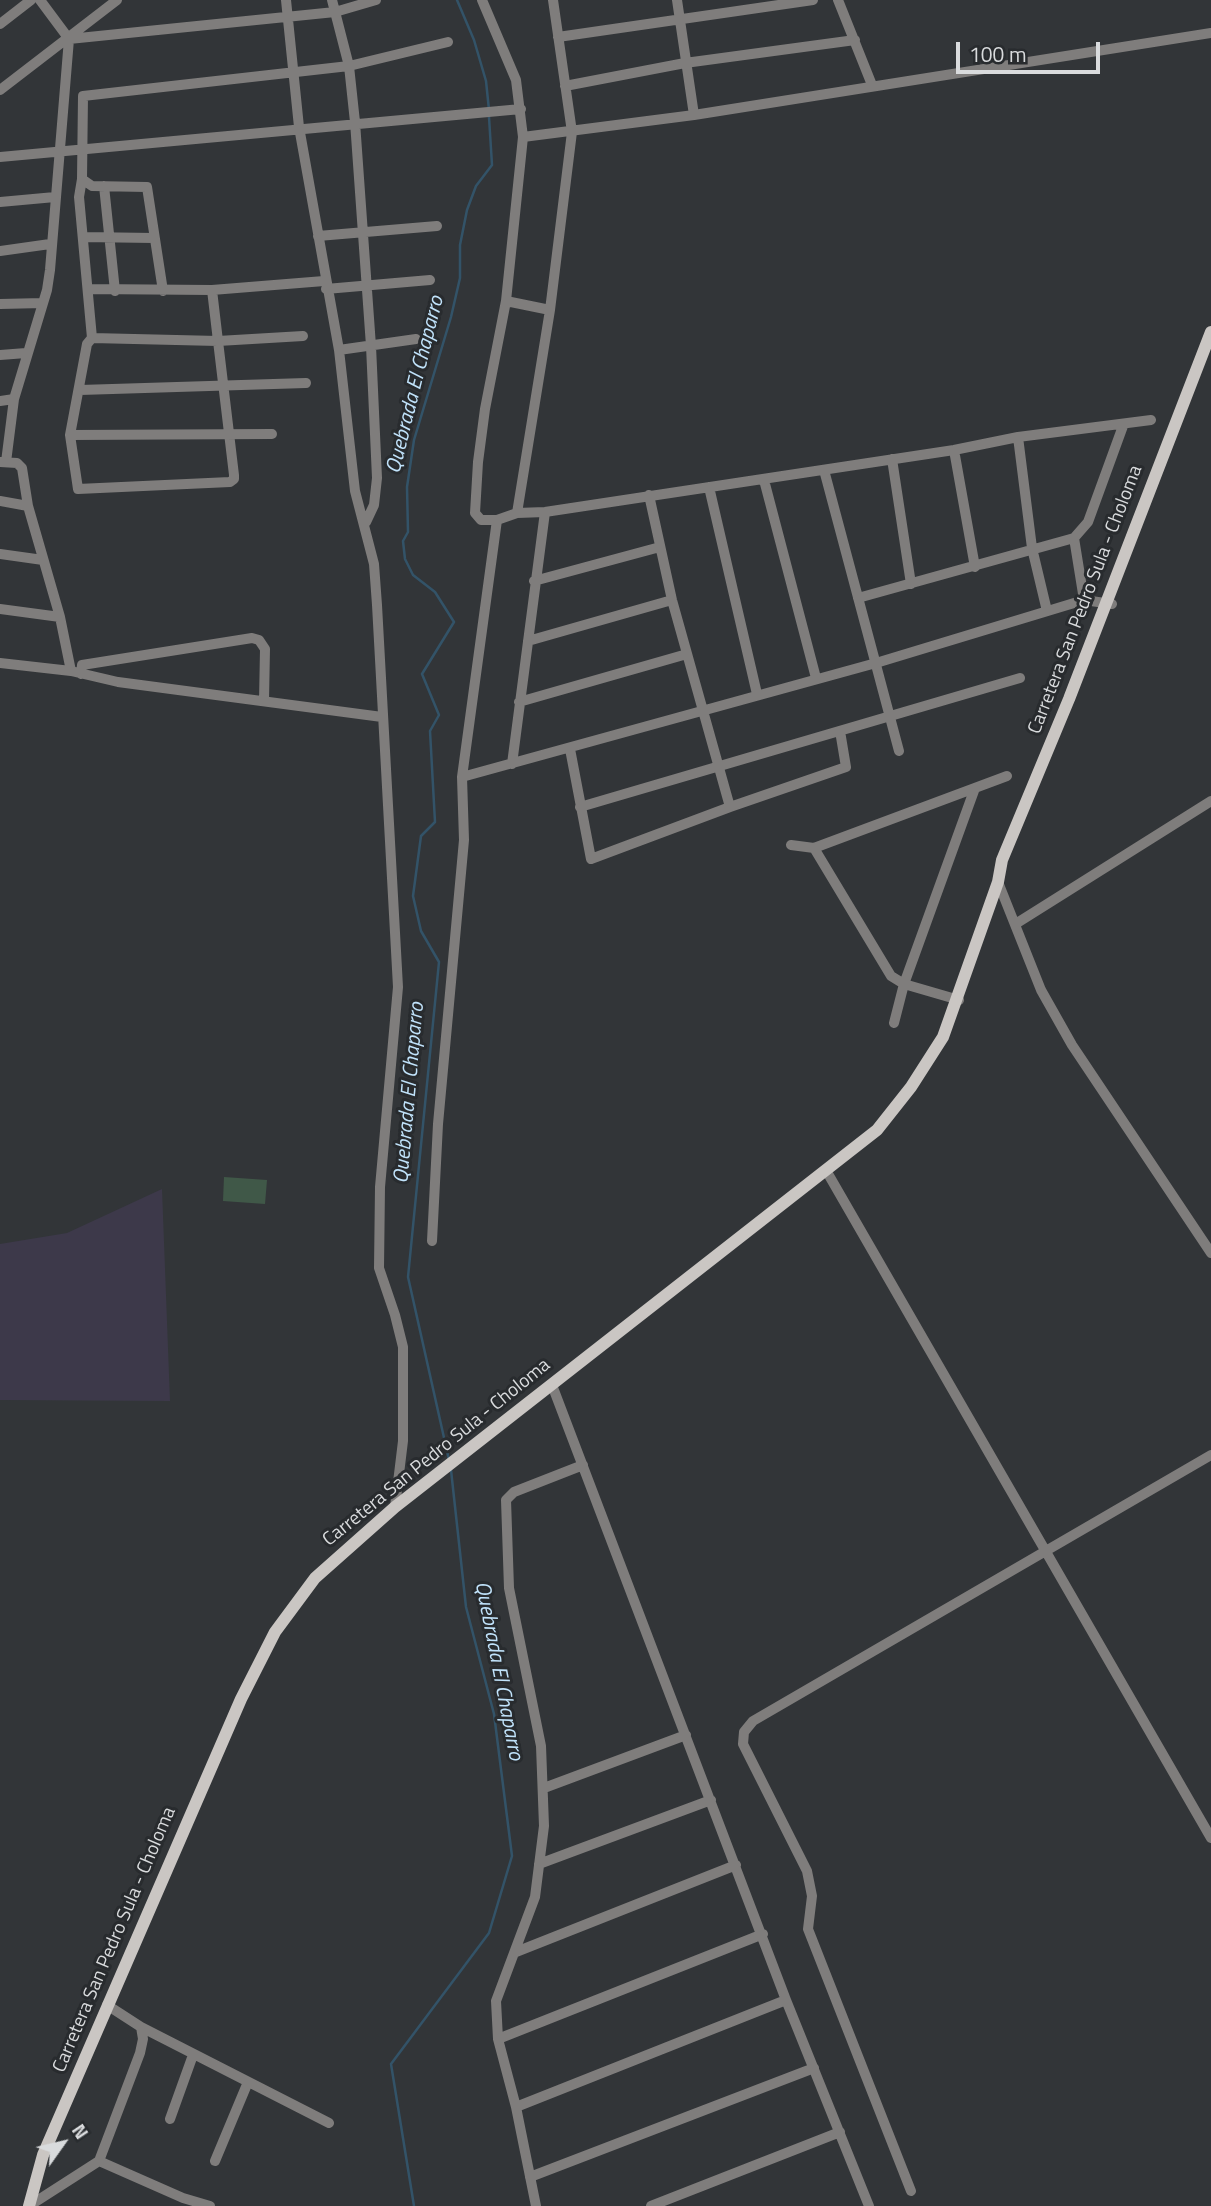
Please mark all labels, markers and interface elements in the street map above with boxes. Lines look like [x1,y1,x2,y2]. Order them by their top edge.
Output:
scale bar [959,28,1102,72]
text: 100 m [969,38,1026,70]
water label: Quebrada El Chaparro [382,294,450,476]
street label: Carretera San Pedro Sula - Choloma [1024,462,1148,738]
water label: Quebrada El Chaparro [390,1001,430,1185]
street label: Carretera San Pedro Sula - Choloma [319,1354,555,1552]
water label: Quebrada El Chaparro [468,1579,528,1763]
street label: Carretera San Pedro Sula - Choloma [49,1804,181,2076]
north arrow [28,2108,98,2178]
text: N [65,2117,97,2145]

